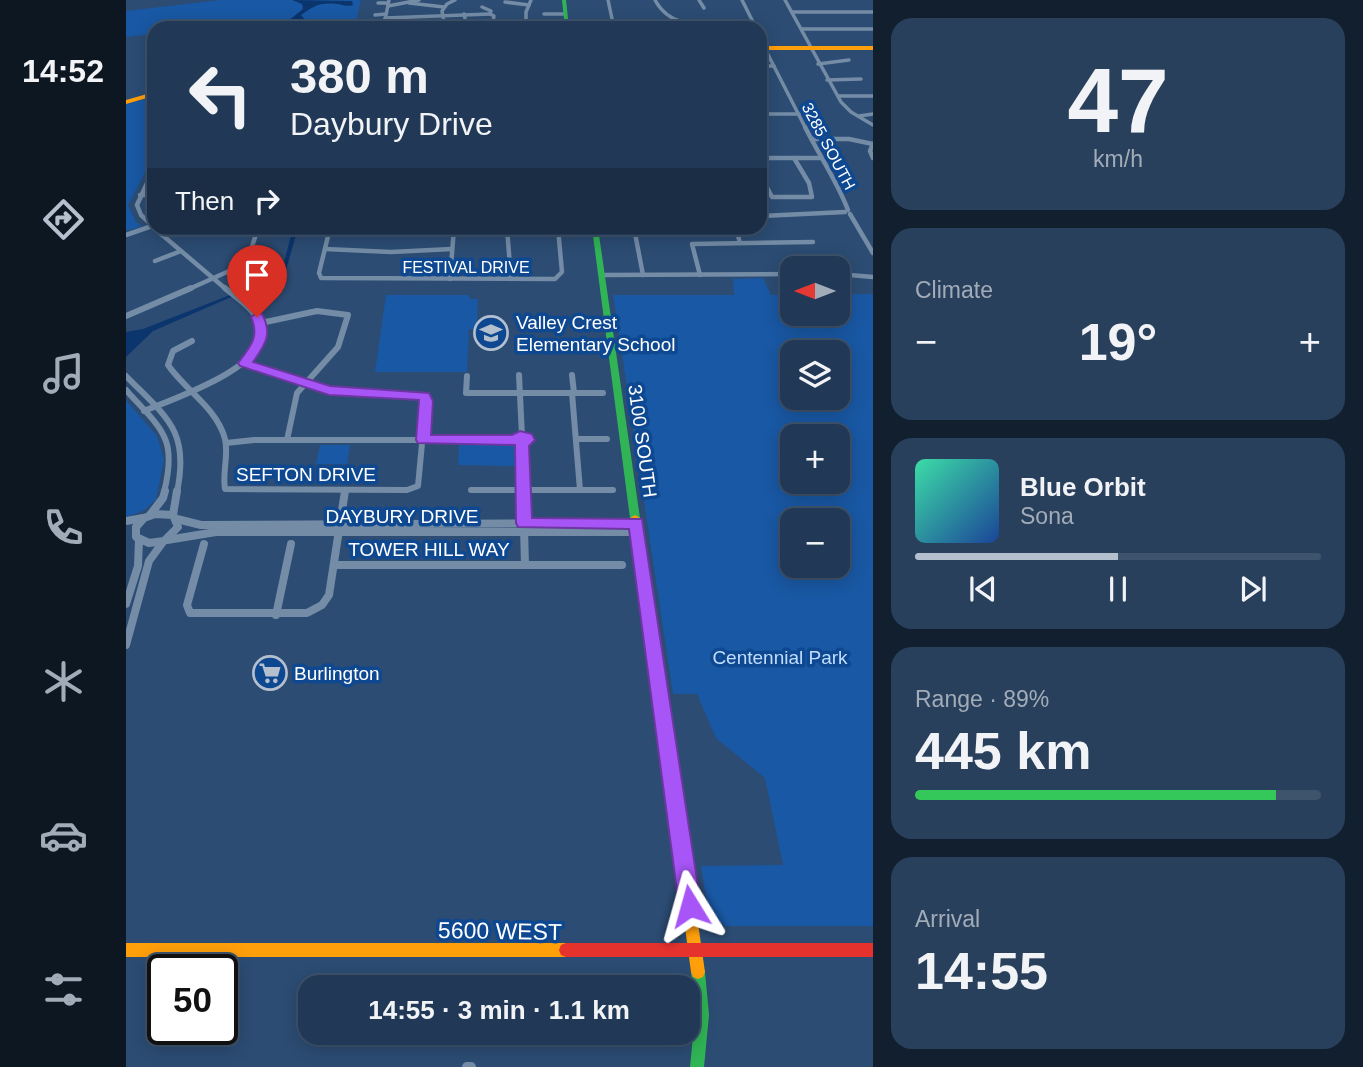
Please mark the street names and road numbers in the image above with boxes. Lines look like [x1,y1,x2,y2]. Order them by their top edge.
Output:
street label: 3285 SOUTH [799,100,859,193]
street label: FESTIVAL DRIVE [402,259,530,276]
street label: 3100 SOUTH [624,383,661,499]
street label: SEFTON DRIVE [236,464,376,485]
street label: DAYBURY DRIVE [325,506,479,527]
street label: TOWER HILL WAY [348,539,510,560]
street label: 5600 WEST [438,917,562,945]

